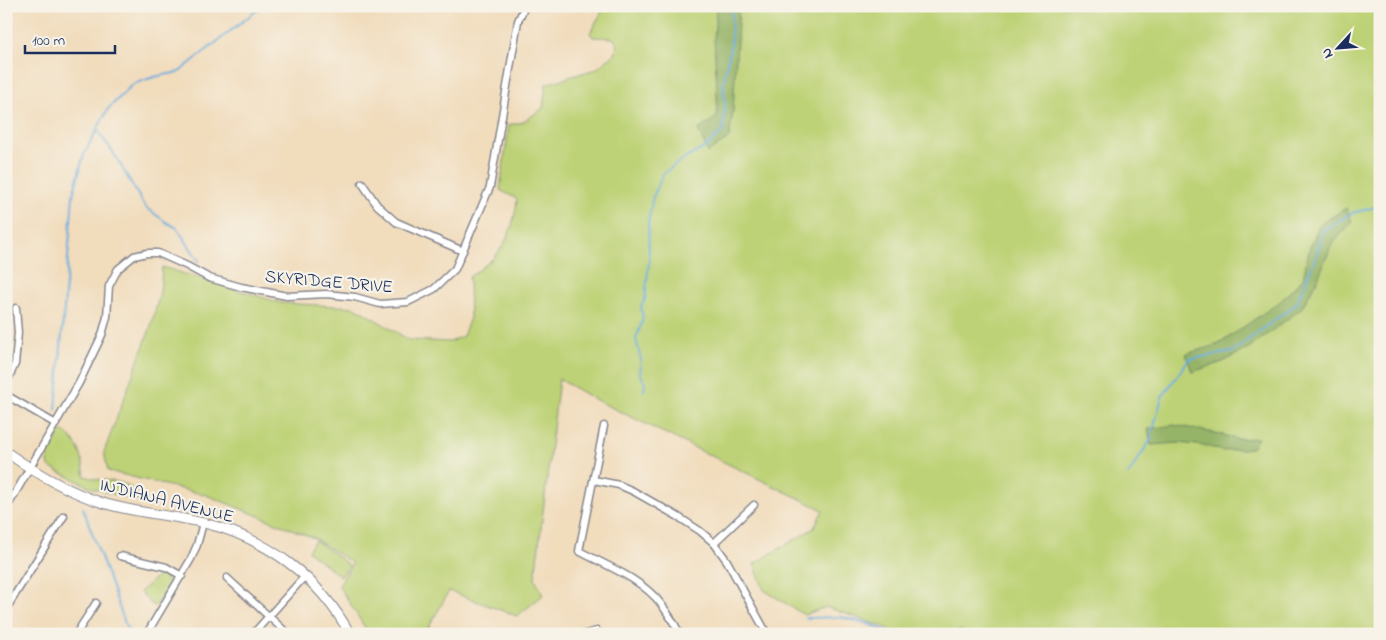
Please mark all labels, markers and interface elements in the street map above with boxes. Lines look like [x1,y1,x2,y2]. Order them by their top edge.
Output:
scale bar [25,22,115,54]
north arrow [1314,22,1364,72]
text: 100 m [32,30,65,52]
text: N [1316,44,1339,62]
street label: SKYRIDGE DRIVE [264,264,394,302]
street label: INDIANA AVENUE [97,473,236,531]

